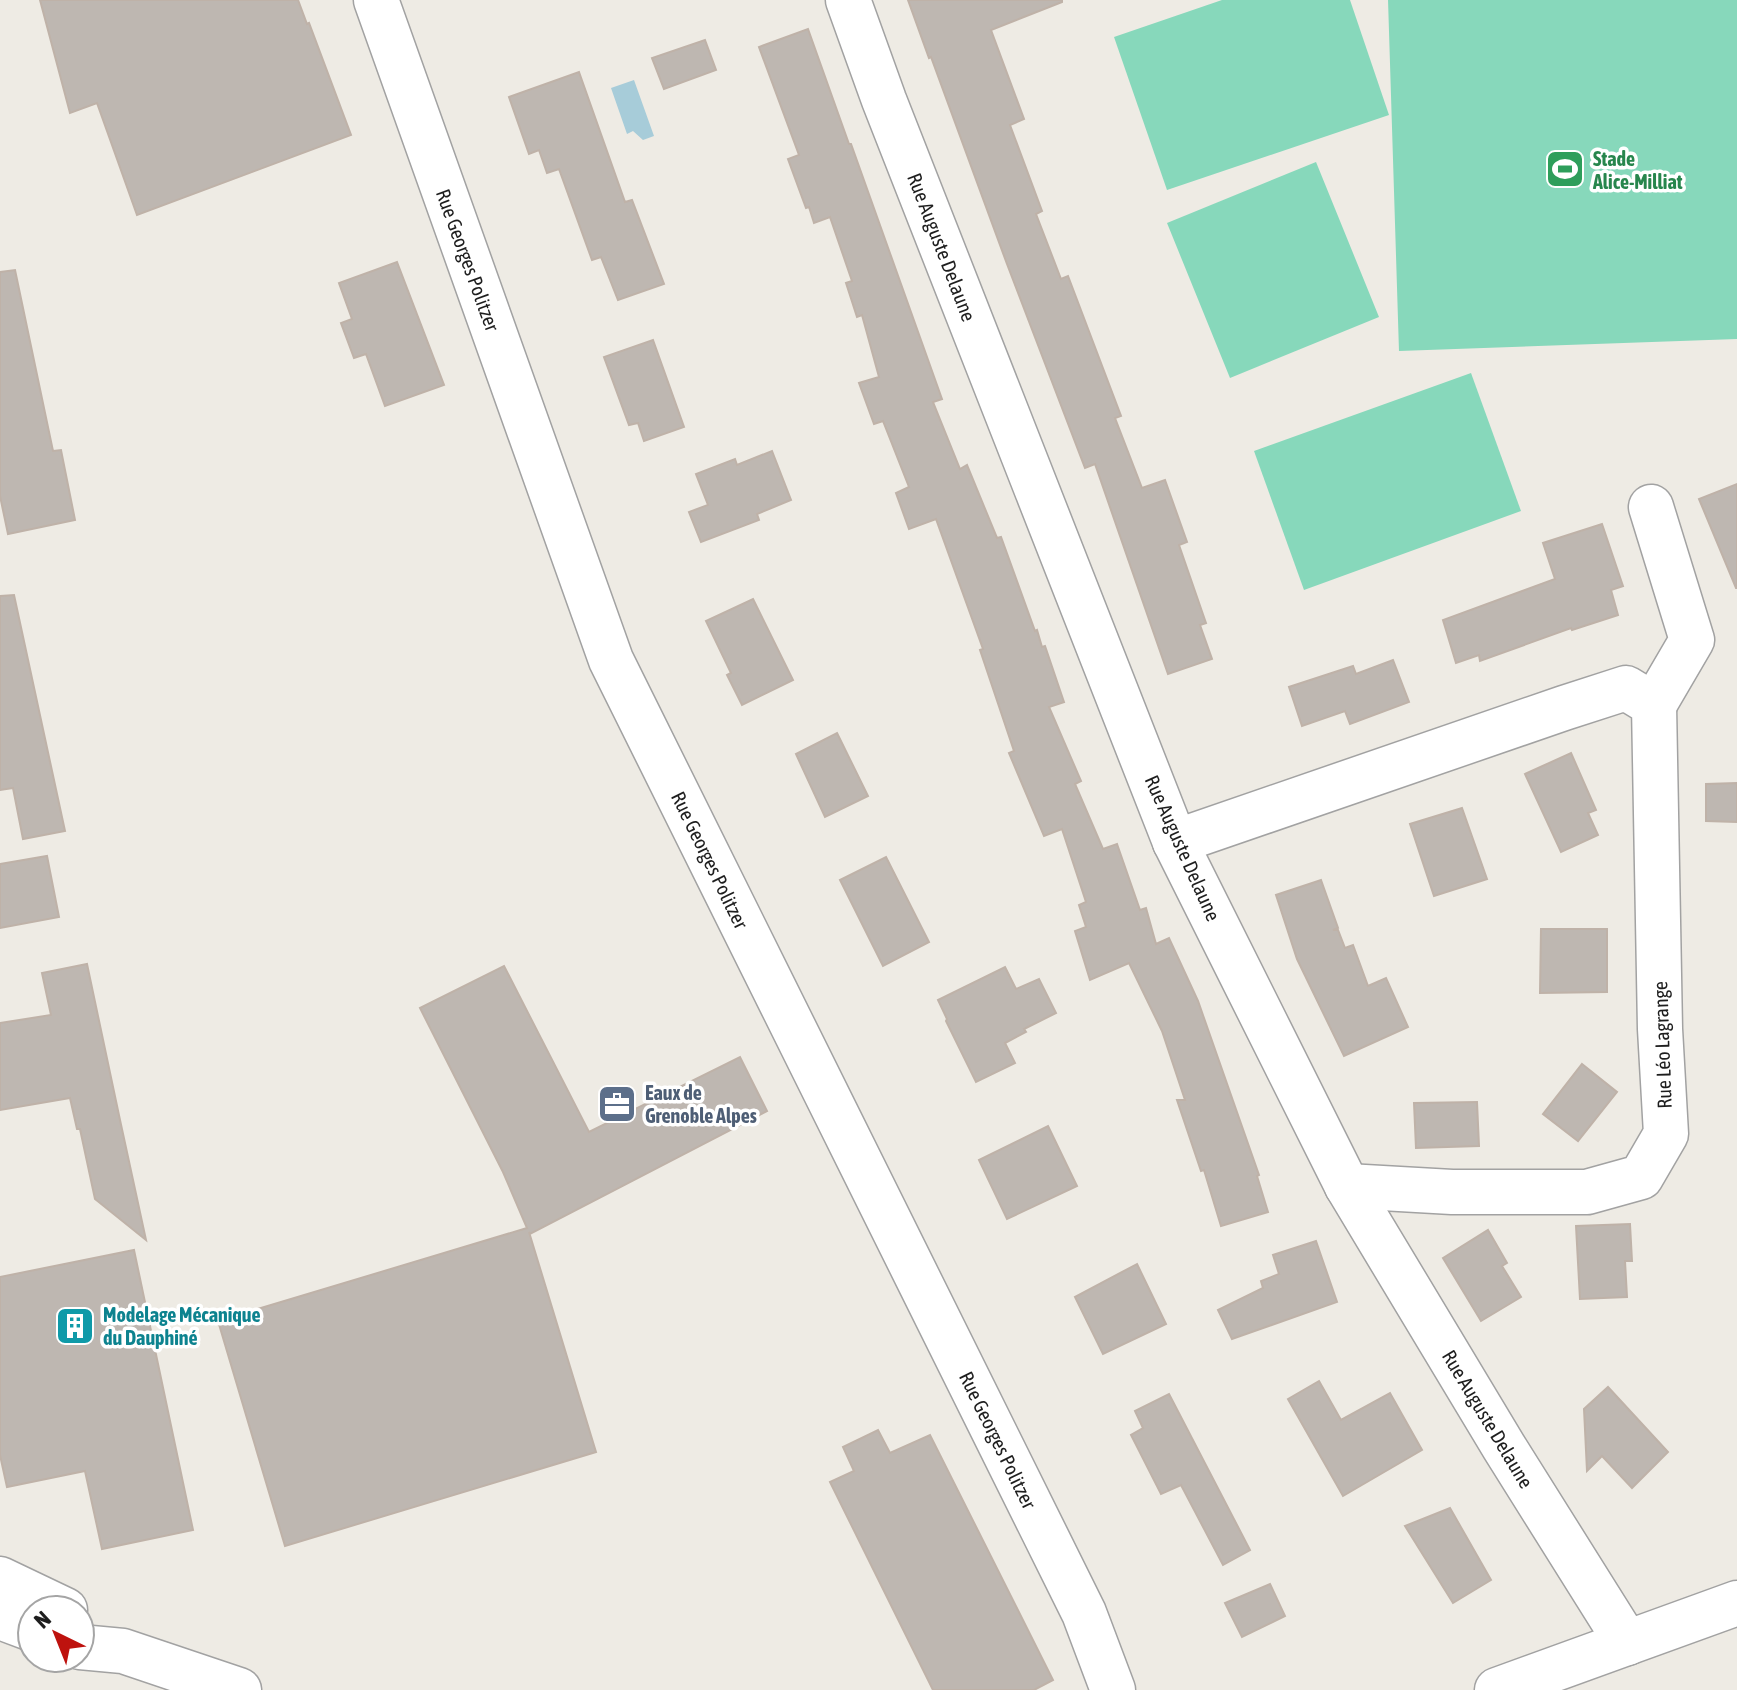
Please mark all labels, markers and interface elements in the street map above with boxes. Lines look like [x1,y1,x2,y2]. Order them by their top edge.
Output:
place label: Stade Alice-Milliat [1592,147,1683,193]
sports icon: Stade Alice-Milliat [1544,148,1586,190]
street label: Rue Auguste Delaune [903,170,981,324]
street label: Rue Georges Politzer [432,186,505,335]
street label: Rue Auguste Delaune [1141,772,1225,924]
street label: Rue Georges Politzer [667,788,754,933]
street label: Rue Léo Lagrange [1648,981,1676,1109]
place label: Eaux de Grenoble Alpes [645,1081,757,1127]
office icon: Eaux de Grenoble Alpes [596,1083,638,1125]
place label: Modelage Mécanique du Dauphiné [103,1303,261,1349]
building icon: Modelage Mécanique du Dauphiné [54,1305,96,1347]
street label: Rue Auguste Delaune [1438,1346,1538,1492]
street label: Rue Georges Politzer [955,1368,1042,1513]
north arrow [16,1594,96,1674]
text: N [29,1605,56,1633]

